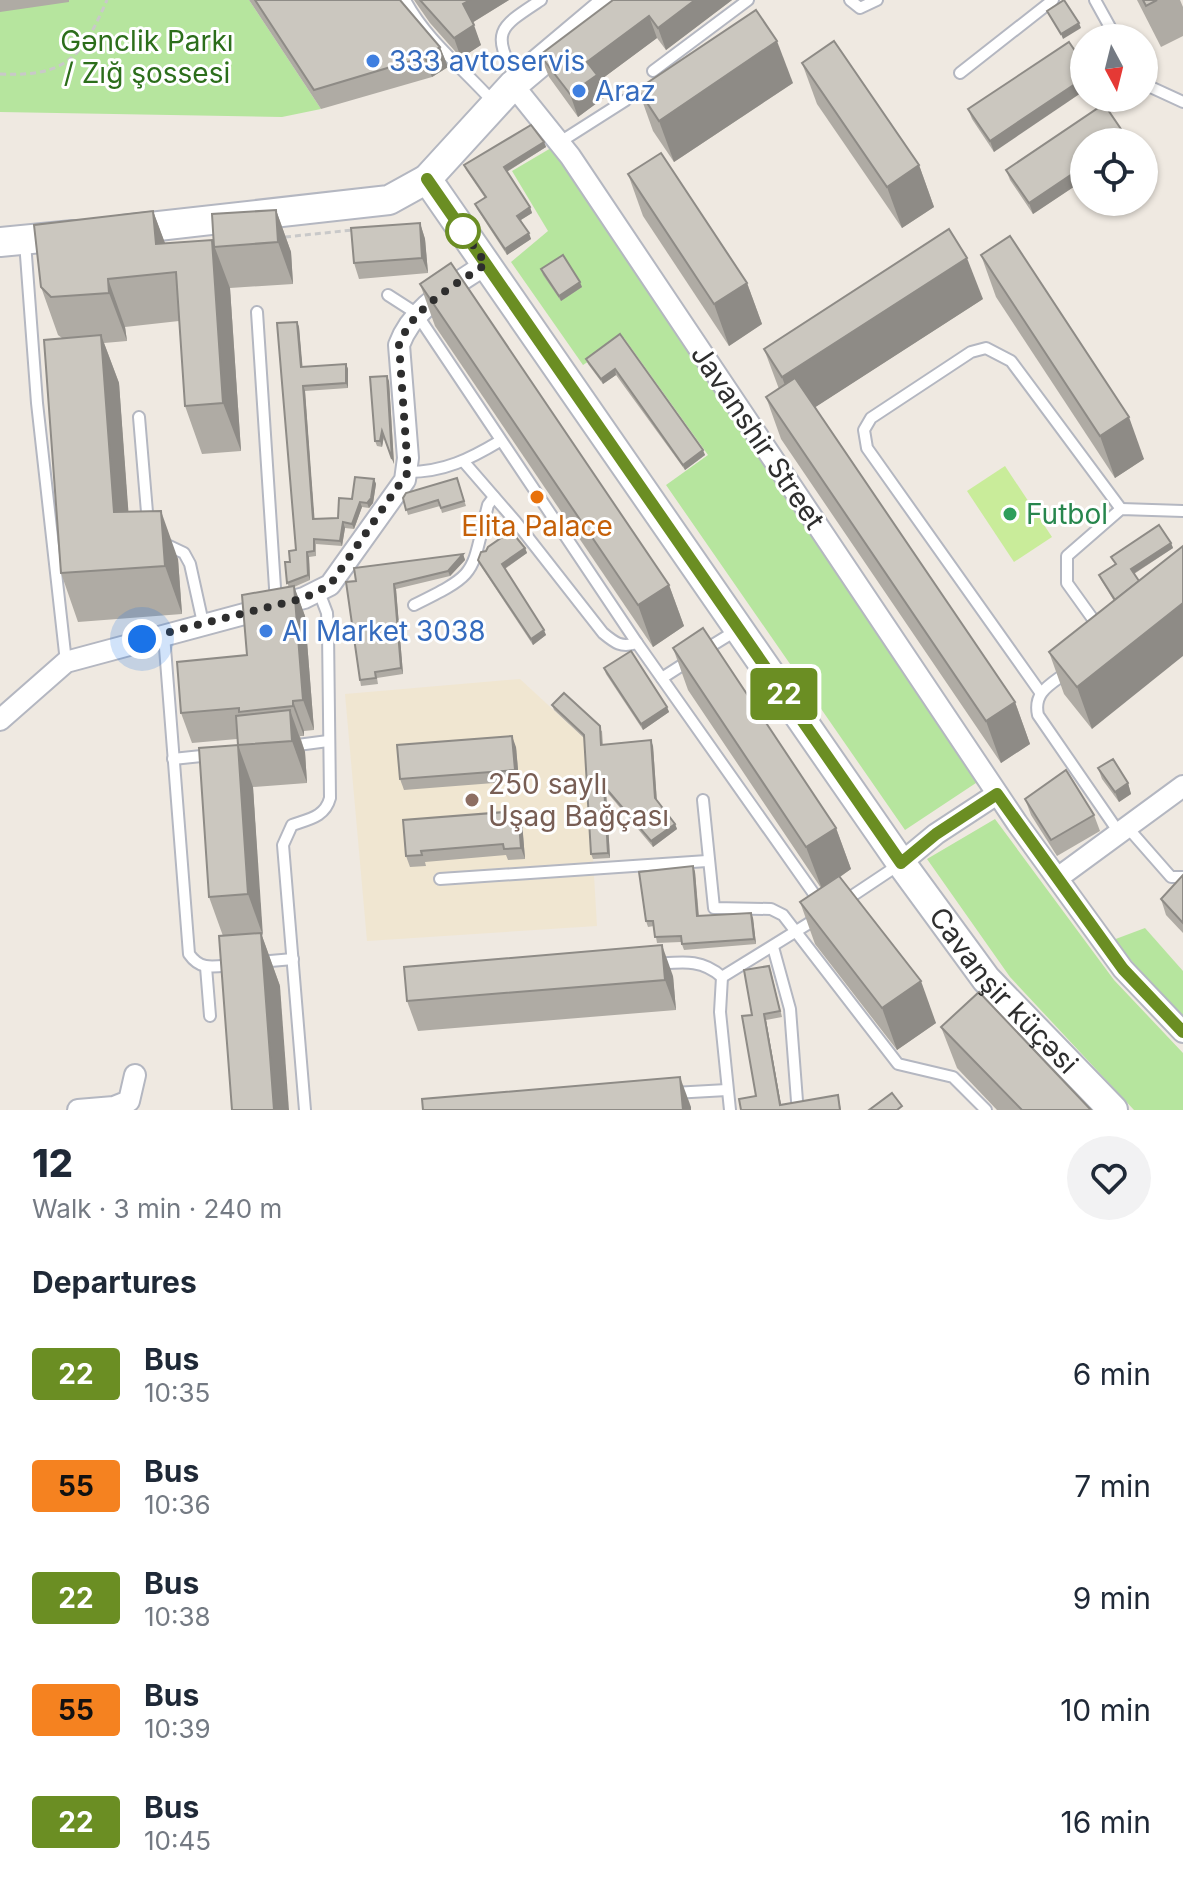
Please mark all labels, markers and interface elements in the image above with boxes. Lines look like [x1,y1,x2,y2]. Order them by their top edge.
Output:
park label: Gənclik Parkı / Zığ şossesi [60,24,234,90]
north arrow [1070,24,1158,112]
map controls [1070,24,1158,216]
place label: 333 avtoservis [389,44,585,78]
marker: 333 avtoservis [364,52,382,70]
place label: Araz [595,74,656,108]
marker: Araz [570,82,588,100]
button: locate [1070,128,1158,216]
unlabelled marker [446,214,480,248]
street label: Javanshir Street [684,338,832,536]
marker: Elita Palace [528,488,546,506]
place label: Futbol [1026,497,1108,531]
marker: Futbol [1001,505,1019,523]
place label: Elita Palace [461,509,613,543]
place label: Al Market 3038 [282,614,486,648]
your location [122,619,162,659]
marker: Al Market 3038 [257,622,275,640]
line badge: 22 [748,668,820,720]
text: 22 [766,677,802,711]
place label: 250 saylı Uşag Bağçası [488,767,669,833]
marker: 250 saylı Uşag Bağçası [463,791,481,809]
street label: Cavanşir küçəsi [922,901,1085,1080]
button: heart [1067,1136,1151,1220]
text: 12 [32,1140,73,1186]
text: Walk · 3 min · 240 m [32,1193,282,1224]
text: Departures [32,1264,197,1300]
text: Bus [144,1341,199,1377]
text: 6 min [1073,1356,1151,1392]
text: 22 [58,1357,94,1391]
text: 10:35 [144,1377,210,1408]
text: Bus [144,1453,199,1489]
text: 7 min [1074,1468,1151,1504]
text: 55 [58,1469,94,1503]
text: 10:36 [144,1489,211,1520]
text: Bus [144,1565,199,1601]
text: 9 min [1073,1580,1151,1616]
text: 22 [58,1581,94,1615]
text: 10:38 [144,1601,211,1632]
text: Bus [144,1677,199,1713]
text: 10 min [1060,1692,1151,1728]
text: 55 [58,1693,94,1727]
text: 10:39 [144,1713,211,1744]
text: Bus [144,1789,199,1825]
text: 16 min [1060,1804,1151,1840]
text: 22 [58,1805,94,1839]
text: 10:45 [144,1825,211,1856]

